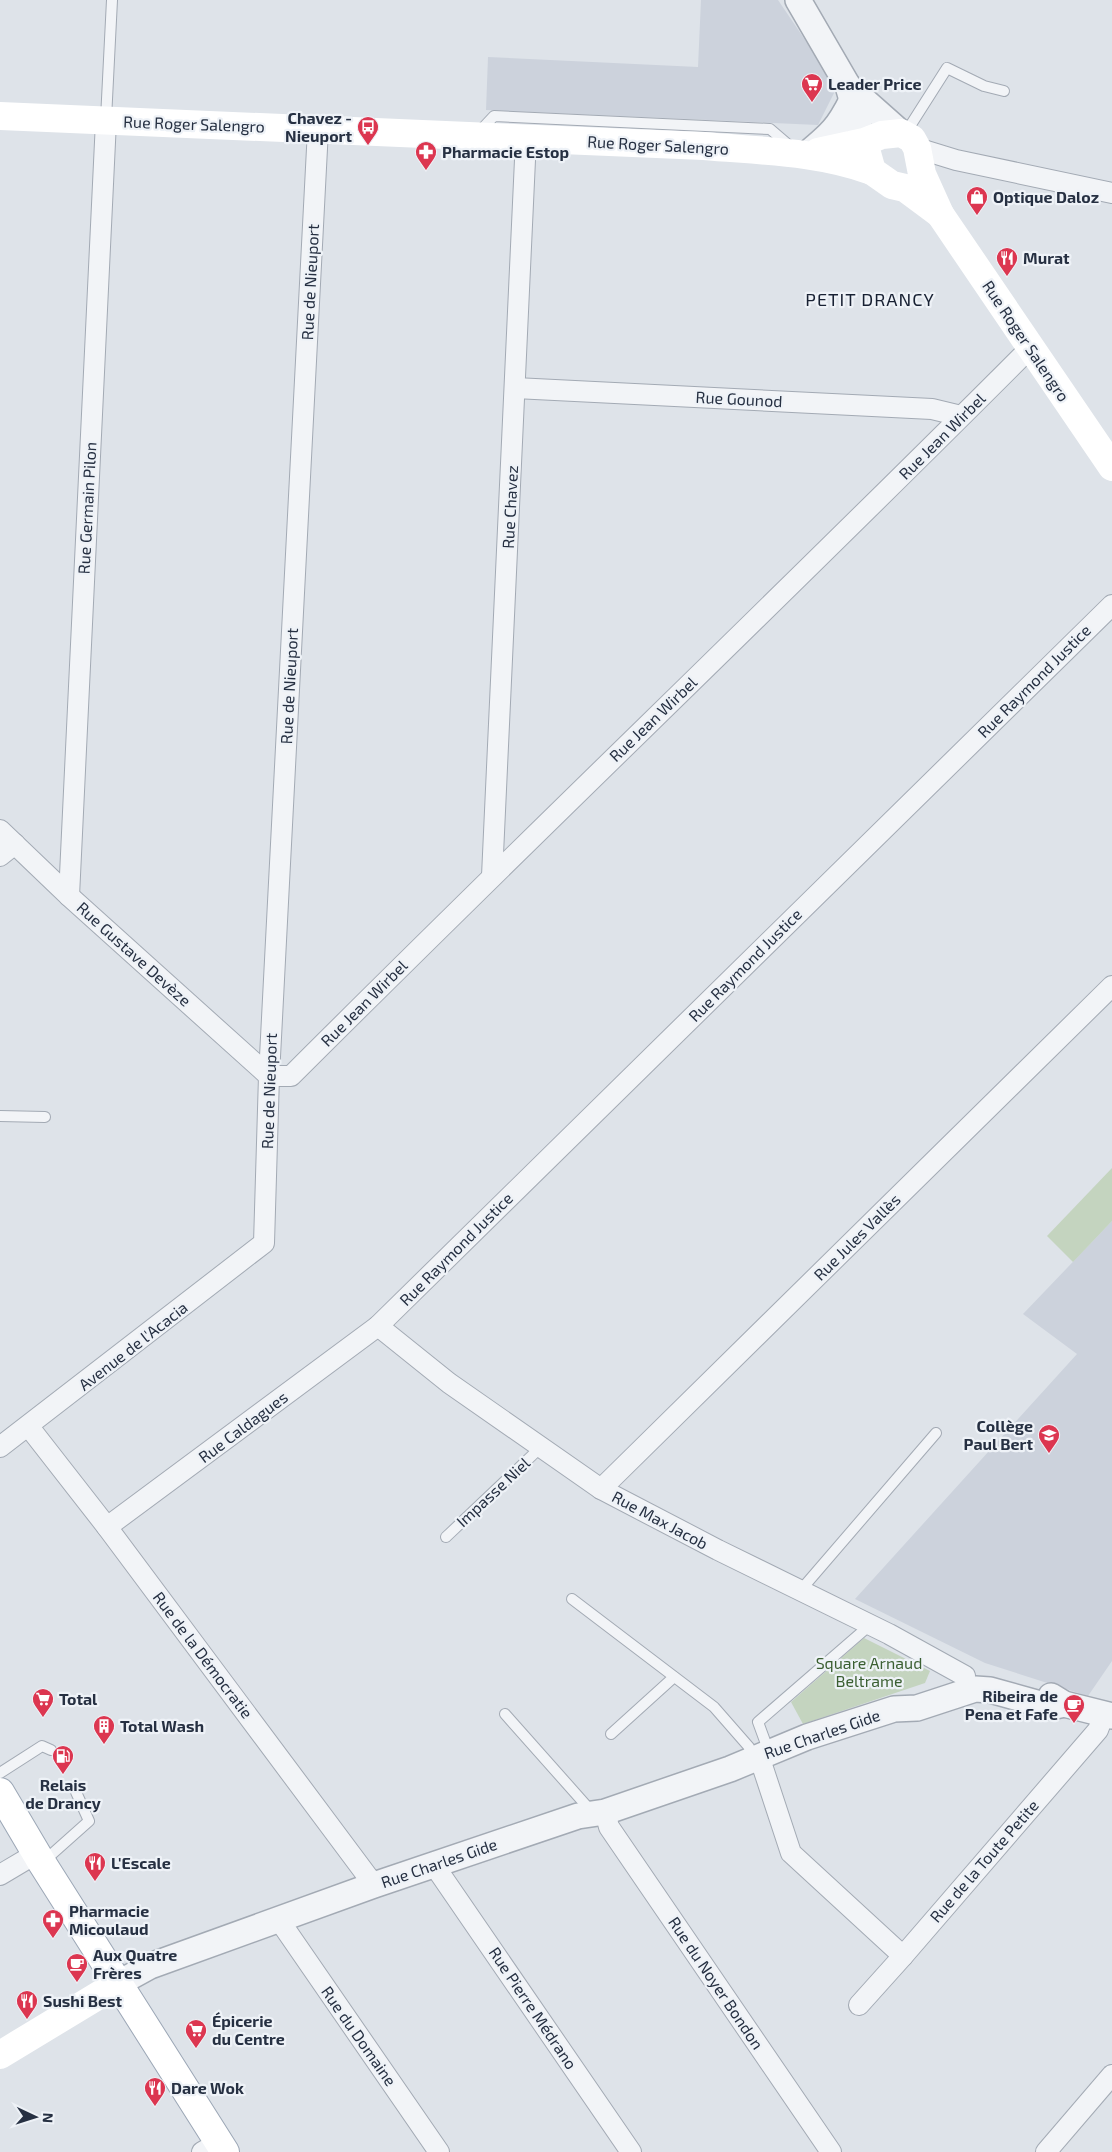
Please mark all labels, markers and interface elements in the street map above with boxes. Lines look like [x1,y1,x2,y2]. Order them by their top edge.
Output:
supermarket icon: Leader Price [800,72,824,103]
place label: Leader Price [828,74,921,93]
place label: Chavez - Nieuport [285,108,352,145]
street label: Rue Roger Salengro [123,112,265,135]
bus stop icon: Chavez - Nieuport [356,115,380,146]
street label: Rue Roger Salengro [587,131,729,158]
pharmacy icon: Pharmacie Estop [414,140,438,171]
place label: Pharmacie Estop [442,142,569,161]
shop icon: Optique Daloz [965,185,989,216]
place label: Optique Daloz [993,187,1099,206]
street label: Rue de Nieuport [297,223,322,341]
restaurant icon: Murat [995,246,1019,277]
place label: Murat [1023,248,1070,267]
street label: Rue Roger Salengro [979,277,1074,405]
district label: PETIT DRANCY [805,288,935,310]
street label: Rue Gounod [695,387,783,410]
street label: Rue Jean Wirbel [895,388,989,483]
street label: Rue Germain Pilon [74,441,99,575]
street label: Rue Chavez [498,465,521,549]
street label: Rue Raymond Justice [973,620,1094,741]
street label: Rue de Nieuport [276,627,301,745]
street label: Rue Jean Wirbel [605,672,701,765]
street label: Rue Gustave Devèze [73,897,195,1010]
street label: Rue Raymond Justice [684,904,805,1025]
street label: Rue Jean Wirbel [317,955,411,1050]
street label: Rue de Nieuport [257,1033,280,1149]
street label: Rue Raymond Justice [395,1188,516,1309]
street label: Rue Jules Vallès [809,1189,904,1284]
street label: Avenue de l'Acacia [75,1297,191,1394]
street label: Rue Caldagues [194,1387,291,1466]
place label: Collège Paul Bert [964,1416,1033,1453]
school or university icon: Collège Paul Bert [1037,1423,1061,1454]
street label: Impasse Niel [452,1453,533,1530]
street label: Rue Max Jacob [609,1486,711,1553]
street label: Rue de la Démocratie [150,1588,257,1722]
park label: Square Arnaud Beltrame [816,1653,922,1690]
place label: Ribeira de Pena et Fafe [965,1686,1058,1723]
supermarket icon: Total [31,1687,55,1718]
place label: Total [59,1689,98,1708]
cafe icon: Ribeira de Pena et Fafe [1062,1693,1086,1724]
street label: Rue Charles Gide [761,1705,882,1762]
building icon: Total Wash [92,1714,116,1745]
place label: Total Wash [120,1716,204,1735]
fuel station icon: Relais de Drancy [51,1744,75,1775]
place label: Relais de Drancy [25,1775,101,1813]
street label: Rue de la Toute Petite [925,1796,1042,1926]
street label: Rue Charles Gide [378,1834,499,1891]
restaurant icon: L'Escale [83,1851,107,1882]
place label: L'Escale [111,1853,171,1872]
place label: Pharmacie Micoulaud [69,1901,149,1938]
pharmacy icon: Pharmacie Micoulaud [41,1908,65,1939]
street label: Rue du Noyer Bondon [665,1913,768,2053]
street label: Rue Pierre Médrano [485,1943,581,2072]
place label: Aux Quatre Frères [93,1945,177,1982]
cafe icon: Aux Quatre Frères [65,1952,89,1983]
street label: Rue du Domaine [318,1982,401,2089]
restaurant icon: Sushi Best [15,1989,39,2020]
place label: Sushi Best [43,1991,123,2010]
place label: Épicerie du Centre [212,2011,285,2048]
supermarket icon: Épicerie du Centre [184,2018,208,2049]
restaurant icon: Dare Wok [143,2076,167,2107]
place label: Dare Wok [171,2078,244,2097]
north arrow [10,2092,60,2142]
text: N [40,2112,57,2124]

